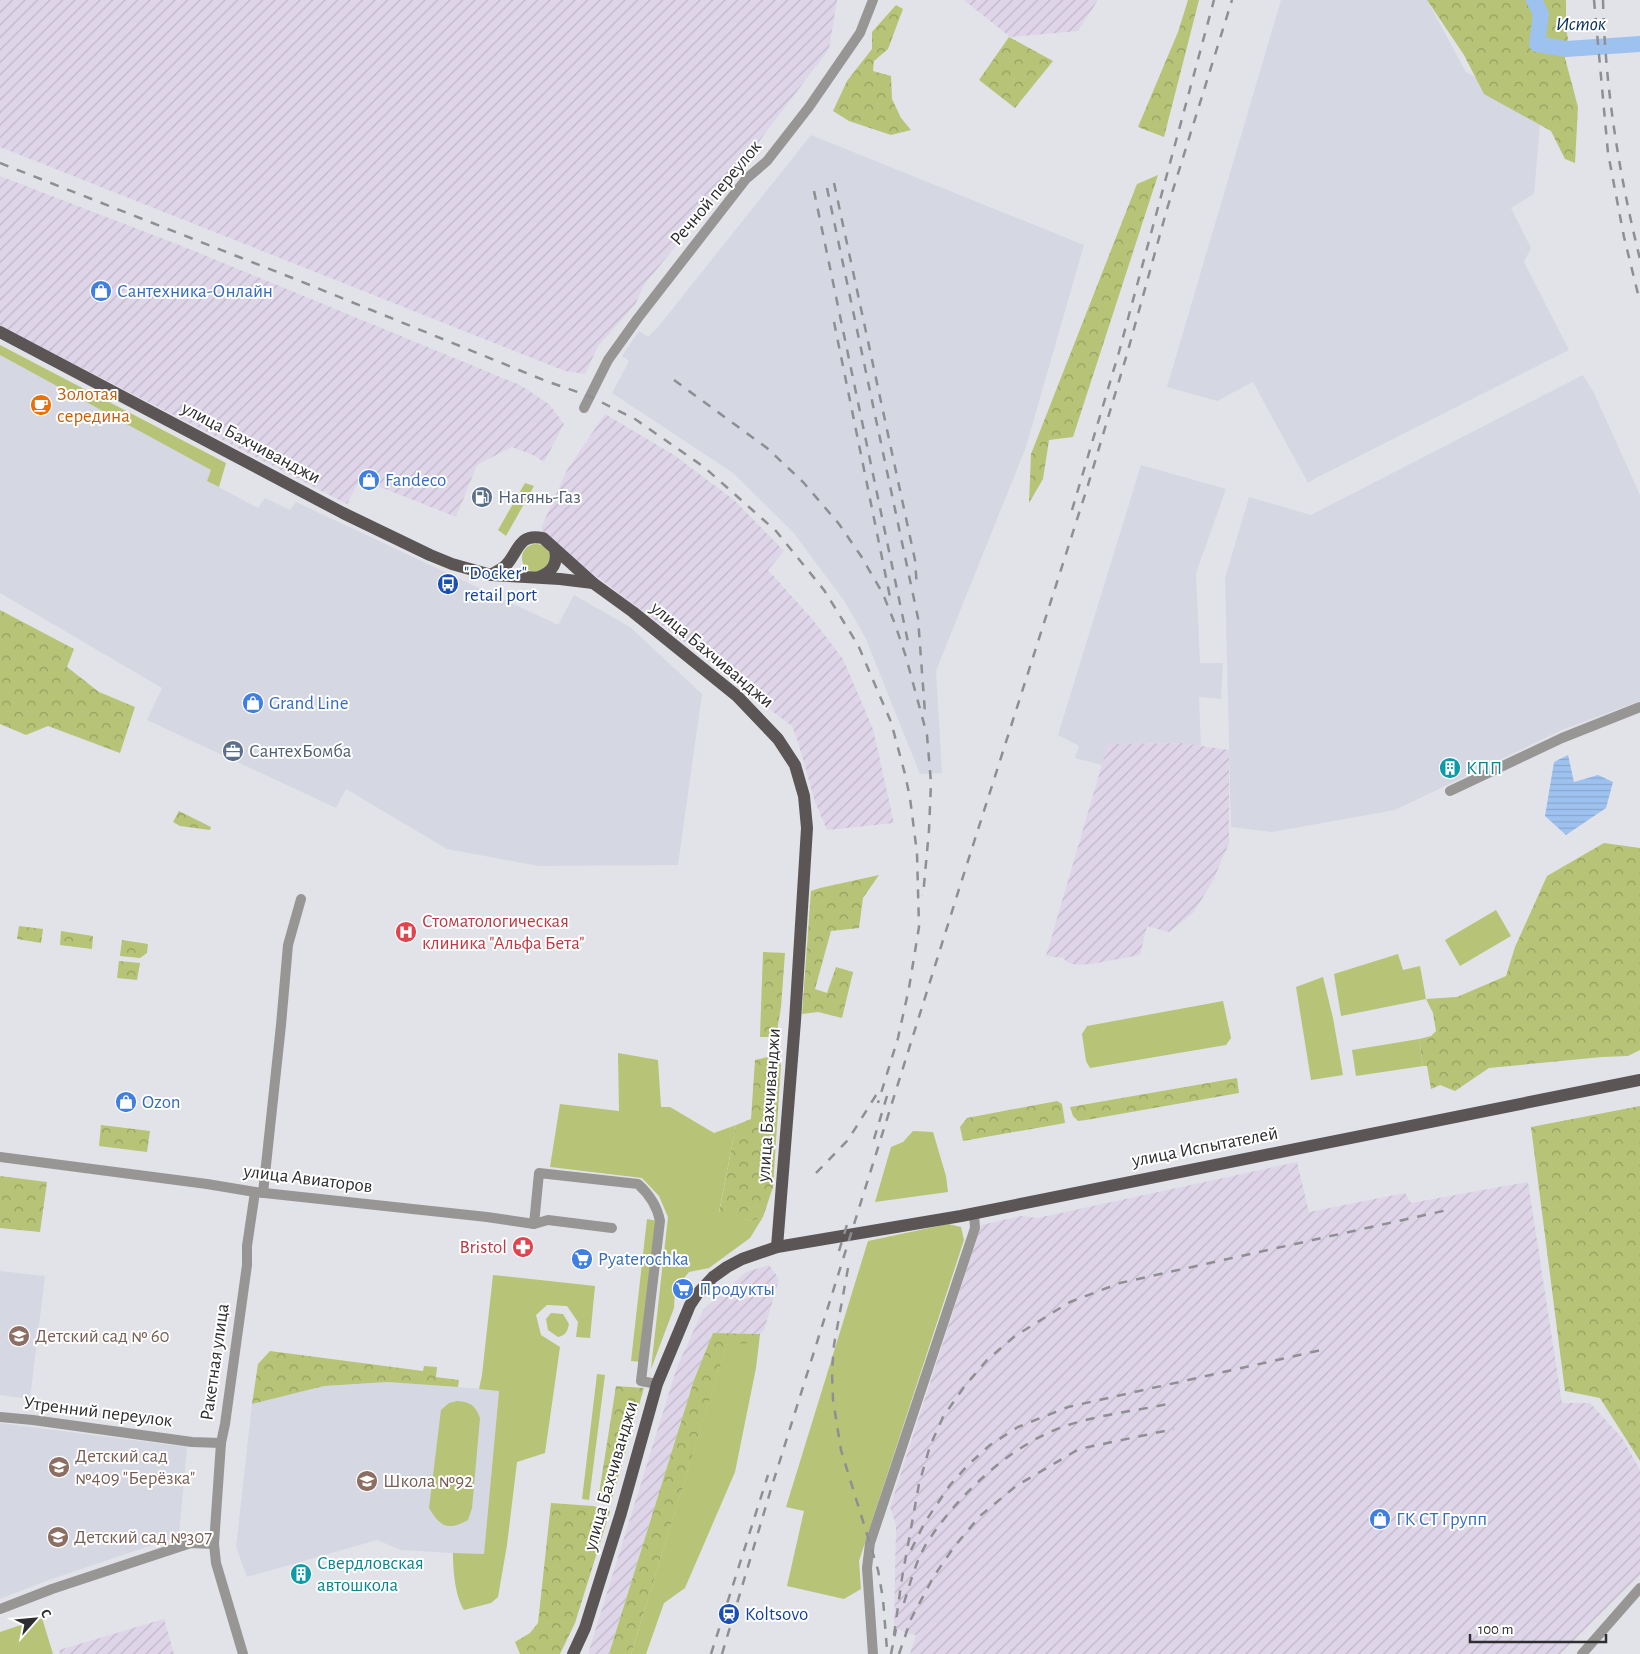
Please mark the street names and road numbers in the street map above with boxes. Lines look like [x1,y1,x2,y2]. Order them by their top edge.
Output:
street label: Речной переулок [667,137,765,249]
street label: улица Бахчиванджи [178,398,324,488]
street label: улица Бахчиванджи [646,598,777,712]
street label: улица Бахчиванджи [754,1027,784,1184]
street label: улица Испытателей [1129,1124,1280,1171]
street label: улица Авиаторов [241,1162,374,1196]
street label: Ракетная улица [197,1302,233,1422]
street label: Утренний переулок [22,1393,174,1431]
street label: улица Бахчиванджи [580,1399,641,1554]

